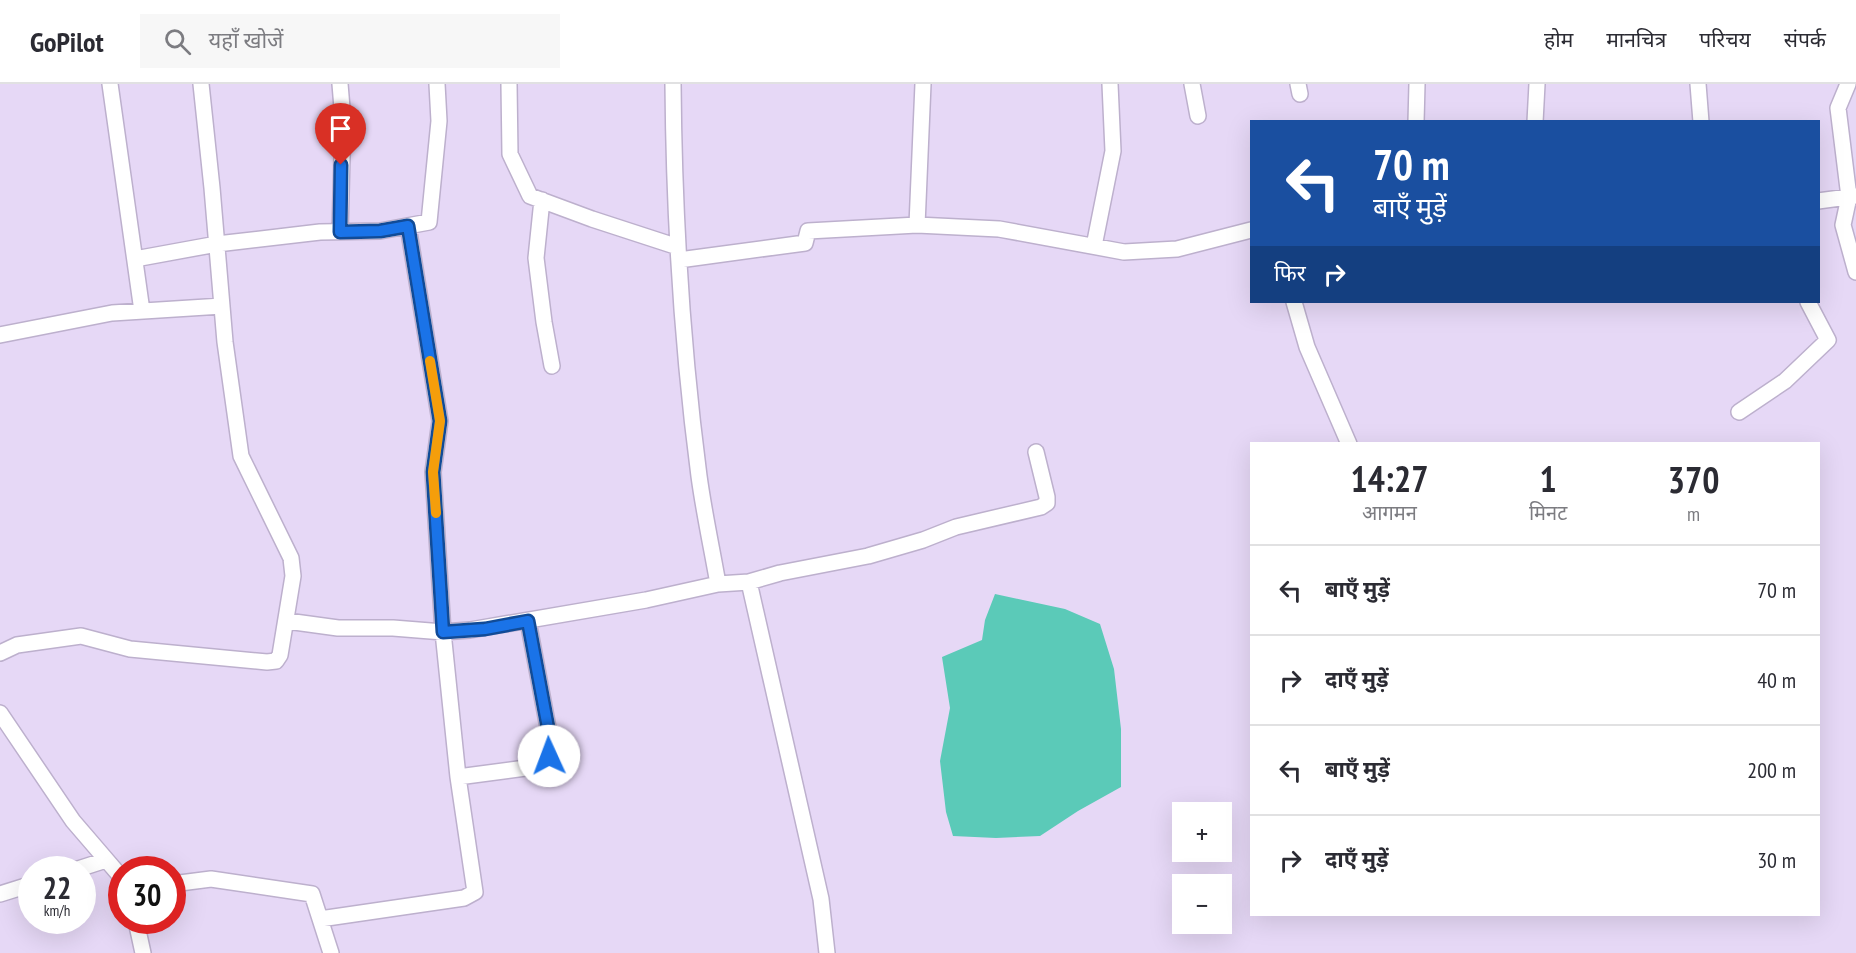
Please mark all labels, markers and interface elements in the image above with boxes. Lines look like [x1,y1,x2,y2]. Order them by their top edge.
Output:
search box [140,14,560,68]
text: GoPilot [30,23,104,60]
icon: search [161,25,194,58]
text: यहाँ खोजें [209,26,283,54]
text: होम [1544,26,1573,53]
text: मानचित्र [1606,26,1666,53]
text: परिचय [1699,26,1751,53]
text: संपर्क [1784,26,1826,53]
pin [315,103,366,165]
icon: arrive [324,112,357,145]
text: 70 m [1373,137,1450,192]
icon: left [1274,144,1352,222]
text: बाएँ मुड़ें [1373,190,1447,224]
icon: right [1318,258,1351,291]
text: फिर [1274,259,1306,287]
text: 14:27 [1351,455,1428,502]
text: 1 [1539,455,1557,502]
text: 370 [1668,456,1719,503]
text: आगमन [1362,500,1417,526]
text: मिनट [1529,500,1567,526]
text: m [1687,501,1700,527]
icon: left [1274,574,1307,607]
text: बाएँ मुड़ें [1325,575,1390,603]
text: 70 m [1757,576,1796,604]
icon: right [1274,664,1307,697]
text: दाएँ मुड़ें [1325,665,1389,693]
text: 40 m [1757,666,1796,694]
position arrow [517,724,581,788]
icon: left [1274,754,1307,787]
text: बाएँ मुड़ें [1325,755,1390,783]
text: 200 m [1747,756,1796,784]
map controls [1172,802,1232,934]
button: + [1172,802,1232,862]
icon: right [1274,844,1307,877]
text: दाएँ मुड़ें [1325,845,1389,873]
text: 30 m [1757,846,1796,874]
speed limit sign: 30 [108,856,186,934]
text: 22 [43,868,71,907]
button: − [1172,874,1232,934]
text: km/h [44,901,70,920]

